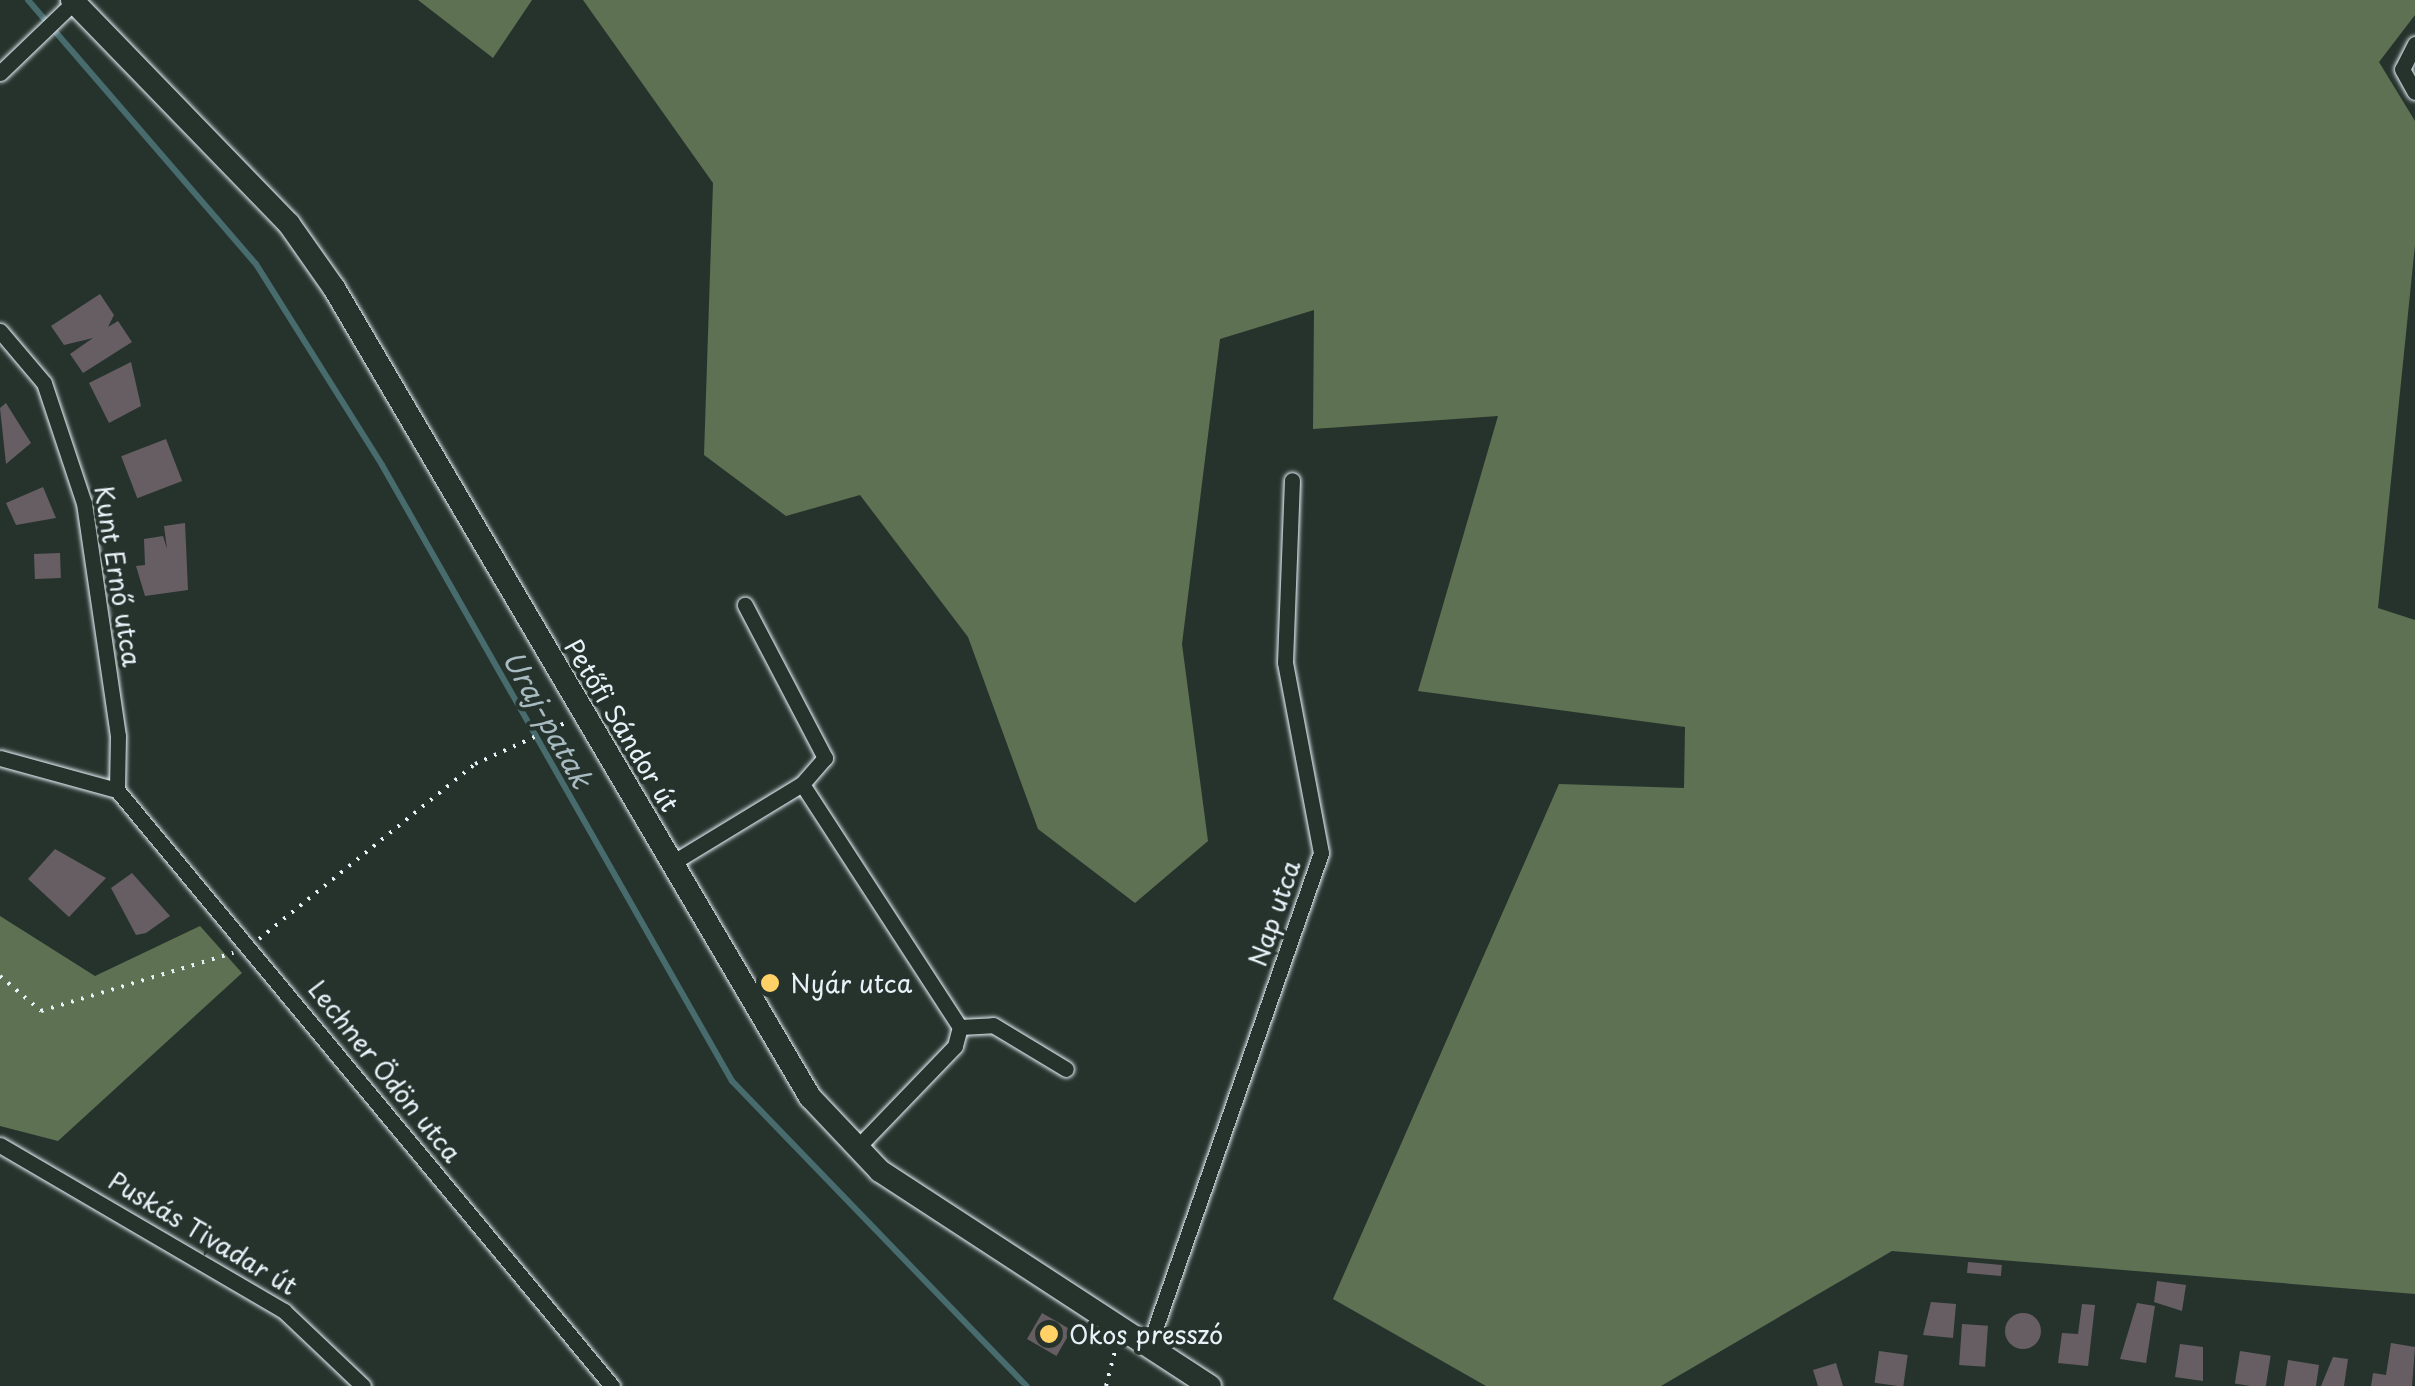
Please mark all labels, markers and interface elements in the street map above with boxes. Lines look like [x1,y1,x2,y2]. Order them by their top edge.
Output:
street label: Kunt Ernő utca [89,483,147,669]
street label: Petőfi Sándor út [558,633,686,817]
water label: Uraj-patak [496,644,600,794]
street label: Nap utca [1242,856,1306,970]
place label: Nyár utca [790,968,913,998]
marker: Nyár utca [759,972,781,994]
street label: Lechner Ödön utca [302,974,468,1168]
street label: Puskás Tivadar út [103,1165,303,1301]
place label: Okos presszó [1069,1319,1227,1349]
marker: Okos presszó [1038,1323,1060,1345]

